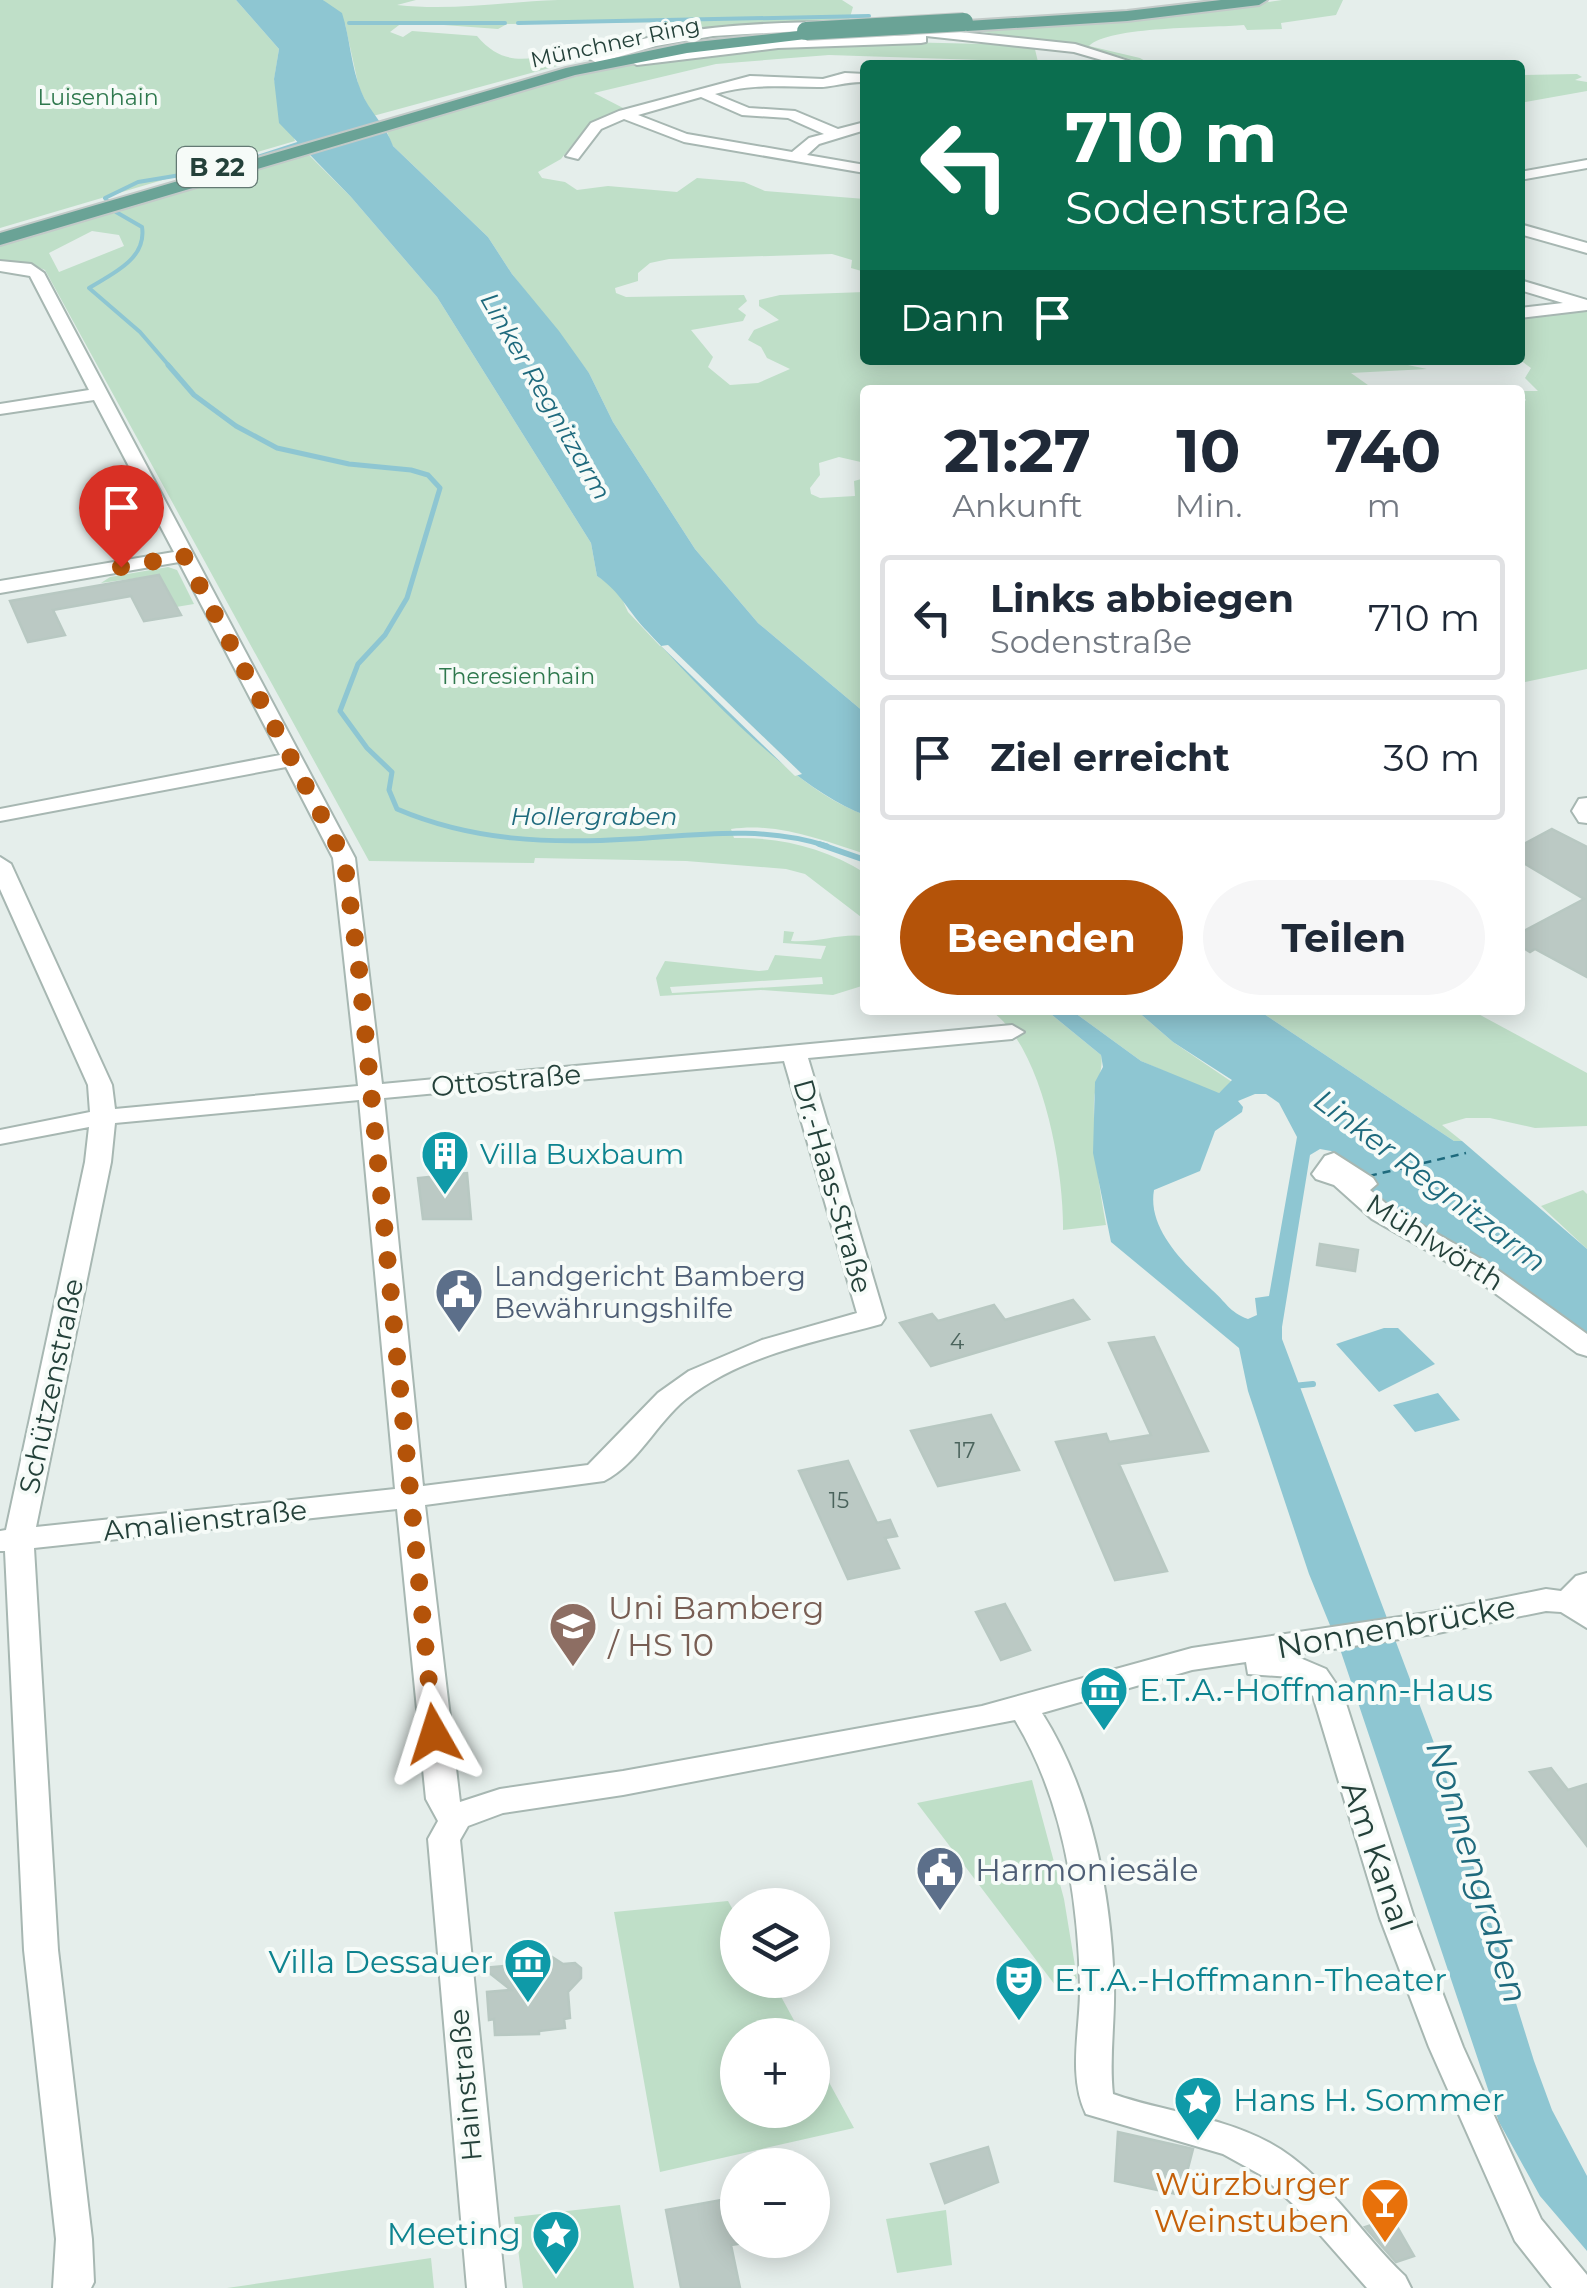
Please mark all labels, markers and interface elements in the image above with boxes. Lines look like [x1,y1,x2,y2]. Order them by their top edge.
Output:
street label: Münchner Ring [528,11,702,74]
park label: Luisenhain [37,84,159,111]
text: 710 m [1065,94,1277,180]
icon: left [900,100,1030,230]
road number: B 22 [177,147,257,187]
text: Sodenstraße [1065,180,1349,235]
water label: Linker Regnitzarm [474,287,618,505]
icon: arrive [1025,290,1080,345]
text: Dann [900,294,1005,341]
text: 21:27 [944,414,1091,487]
text: 10 [1176,414,1241,487]
text: 740 [1326,414,1441,487]
pin [79,465,164,568]
icon: arrive [94,480,149,535]
text: Ankunft [952,486,1083,525]
text: Min. [1175,486,1242,525]
text: m [1367,486,1401,525]
text: Links abbiegen [990,575,1294,622]
icon: left [905,590,960,645]
text: 710 m [1368,594,1480,641]
text: Sodenstraße [990,622,1192,661]
park label: Theresienhain [439,663,595,690]
icon: arrive [905,730,960,785]
text: Ziel erreicht [990,734,1230,781]
text: 30 m [1383,734,1480,781]
water label: Hollergraben [511,801,678,831]
button: Beenden [900,880,1183,995]
button: Teilen [1203,880,1485,995]
street label: Ottostraße [430,1057,582,1103]
street label: Dr.-Haas-Straße [786,1075,880,1297]
water label: Linker Regnitzarm [1307,1081,1554,1280]
building icon: Villa Buxbaum [419,1128,471,1196]
place label: Villa Buxbaum [480,1137,684,1171]
street label: Mühlwörth [1360,1186,1510,1298]
place label: Landgericht Bamberg Bewährungshilfe [494,1259,806,1325]
public building icon: Landgericht Bamberg Bewährungshilfe [433,1266,485,1334]
street label: Schützenstraße [12,1275,90,1497]
house number: 4 [950,1328,965,1355]
house number: 17 [955,1437,975,1464]
house number: 15 [829,1487,849,1514]
street label: Amalienstraße [102,1492,308,1548]
street label: Nonnenbrücke [1273,1586,1518,1667]
place label: Uni Bamberg / HS 10 [607,1588,824,1664]
school or university icon: Uni Bamberg / HS 10 [547,1600,599,1668]
museum icon: E.T.A.-Hoffmann-Haus [1078,1664,1130,1732]
place label: E.T.A.-Hoffmann-Haus [1139,1670,1493,1709]
position arrow [382,1682,486,1786]
water label: Nonnengraben [1417,1735,1538,2008]
street label: Am Kanal [1334,1776,1421,1936]
public building icon: Harmoniesäle [914,1844,966,1912]
place label: Harmoniesäle [975,1850,1199,1889]
map controls [720,1888,830,2258]
button: layers [720,1888,830,1998]
museum icon: Villa Dessauer [502,1936,554,2004]
place label: Villa Dessauer [269,1942,493,1981]
theatre icon: E.T.A.-Hoffmann-Theater [993,1954,1045,2022]
place label: E.T.A.-Hoffmann-Theater [1054,1960,1447,1999]
street label: Hainstraße [441,2007,489,2163]
button: + [720,2018,830,2128]
place icon: Hans H. Sommer [1172,2074,1224,2142]
place label: Hans H. Sommer [1233,2080,1505,2119]
button: − [720,2148,830,2258]
place label: Würzburger Weinstuben [1154,2164,1350,2240]
bar icon: Würzburger Weinstuben [1359,2176,1411,2244]
place icon: Meeting [530,2208,582,2276]
place label: Meeting [387,2214,521,2253]

